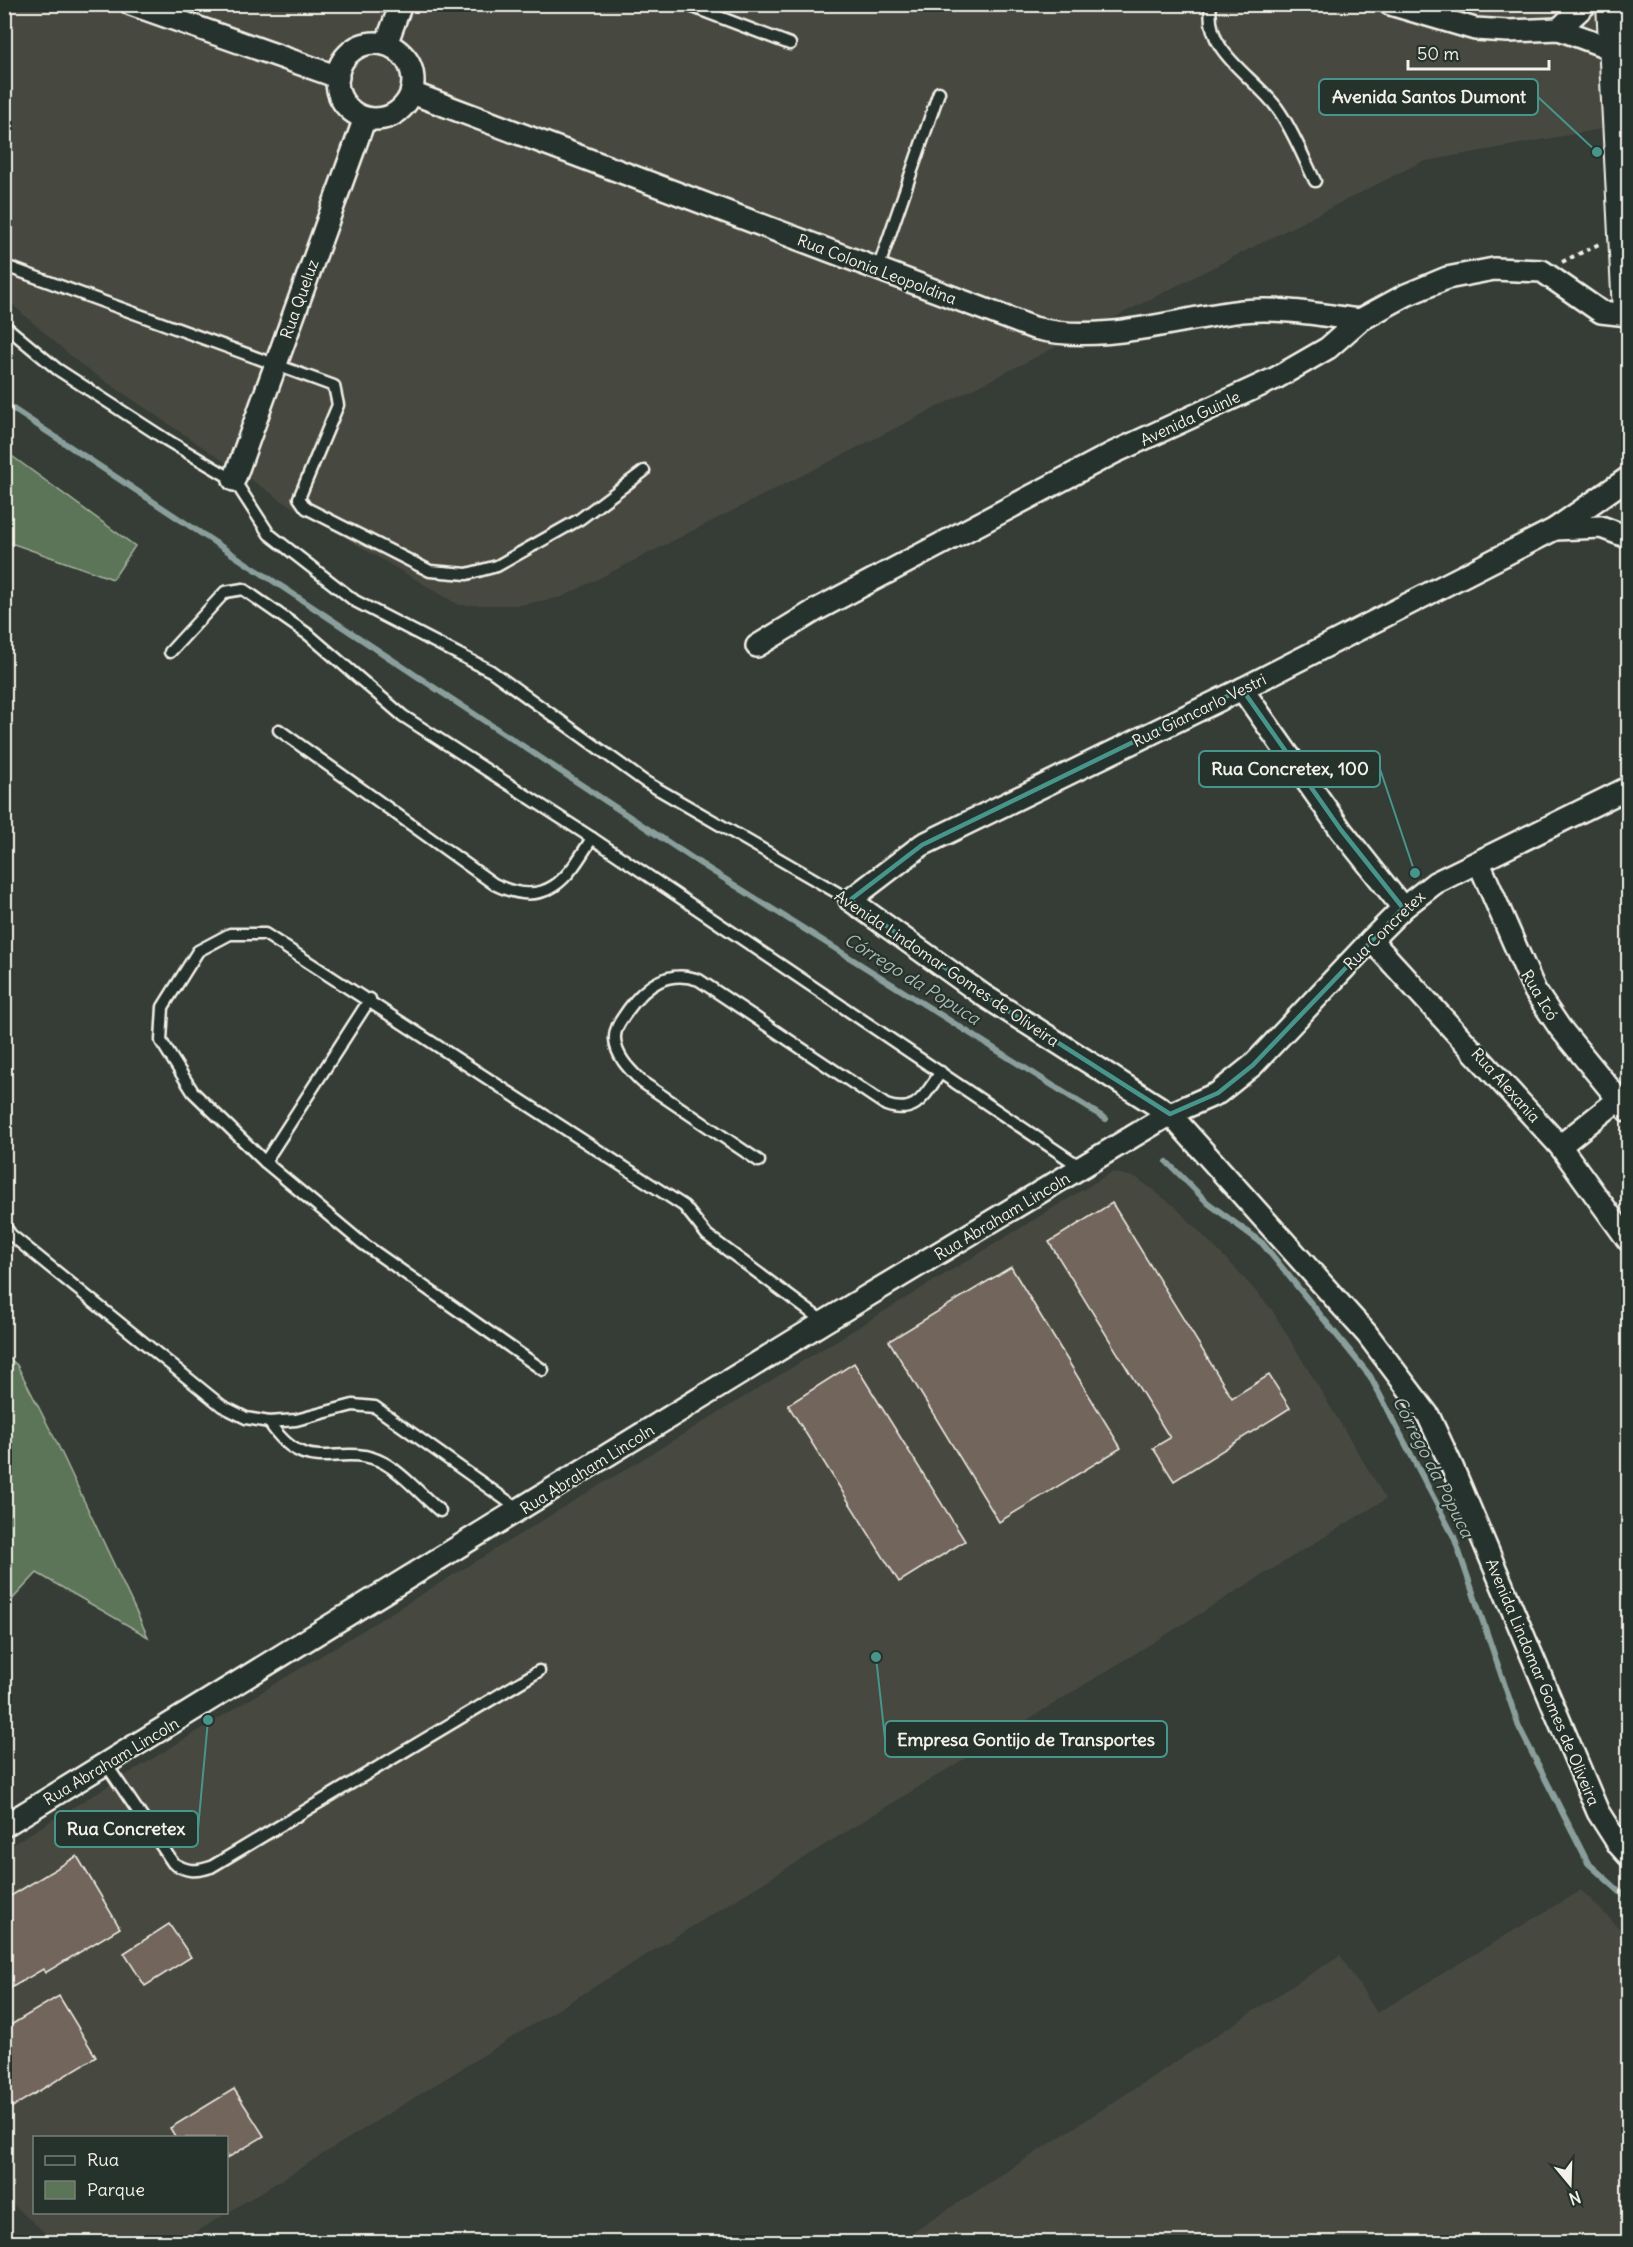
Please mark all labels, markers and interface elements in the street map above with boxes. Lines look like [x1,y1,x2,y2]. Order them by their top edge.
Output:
scale bar [1408,33,1549,71]
text: 50 m [1417,42,1459,65]
callout: Avenida Santos Dumont [1319,79,1538,115]
text: Avenida Santos Dumont [1332,85,1527,108]
street label: Rua Colonia Leopoldina [795,229,959,309]
street label: Rua Queluz [275,256,323,341]
street label: Avenida Guinle [1137,386,1243,450]
street label: Rua Giancarlo Vestri [1129,669,1269,751]
callout: Rua Concretex, 100 [1199,751,1380,787]
text: Rua Concretex, 100 [1211,757,1369,780]
street label: Avenida Lindomar Gomes de Oliveira [831,885,1063,1051]
street label: Rua Concretex [1339,886,1429,974]
water label: Córrego da Popuca [840,928,986,1031]
street label: Rua Icó [1517,966,1563,1024]
street label: Rua Alexania [1467,1044,1545,1126]
street label: Rua Abraham Lincoln [931,1168,1073,1264]
water label: Córrego da Popuca [1388,1392,1480,1543]
street label: Rua Abraham Lincoln [516,1420,658,1518]
street label: Avenida Lindomar Gomes de Oliveira [1482,1556,1604,1808]
street label: Rua Abraham Lincoln [40,1713,182,1809]
callout: Empresa Gontijo de Transportes [885,1721,1167,1757]
text: Empresa Gontijo de Transportes [897,1728,1155,1751]
callout: Rua Concretex [55,1811,198,1847]
text: Rua Concretex [67,1817,185,1840]
legend [33,2136,228,2214]
text: Rua [87,2148,119,2171]
north arrow [1540,2154,1600,2214]
text: Parque [87,2178,145,2201]
text: N [1566,2187,1583,2209]

